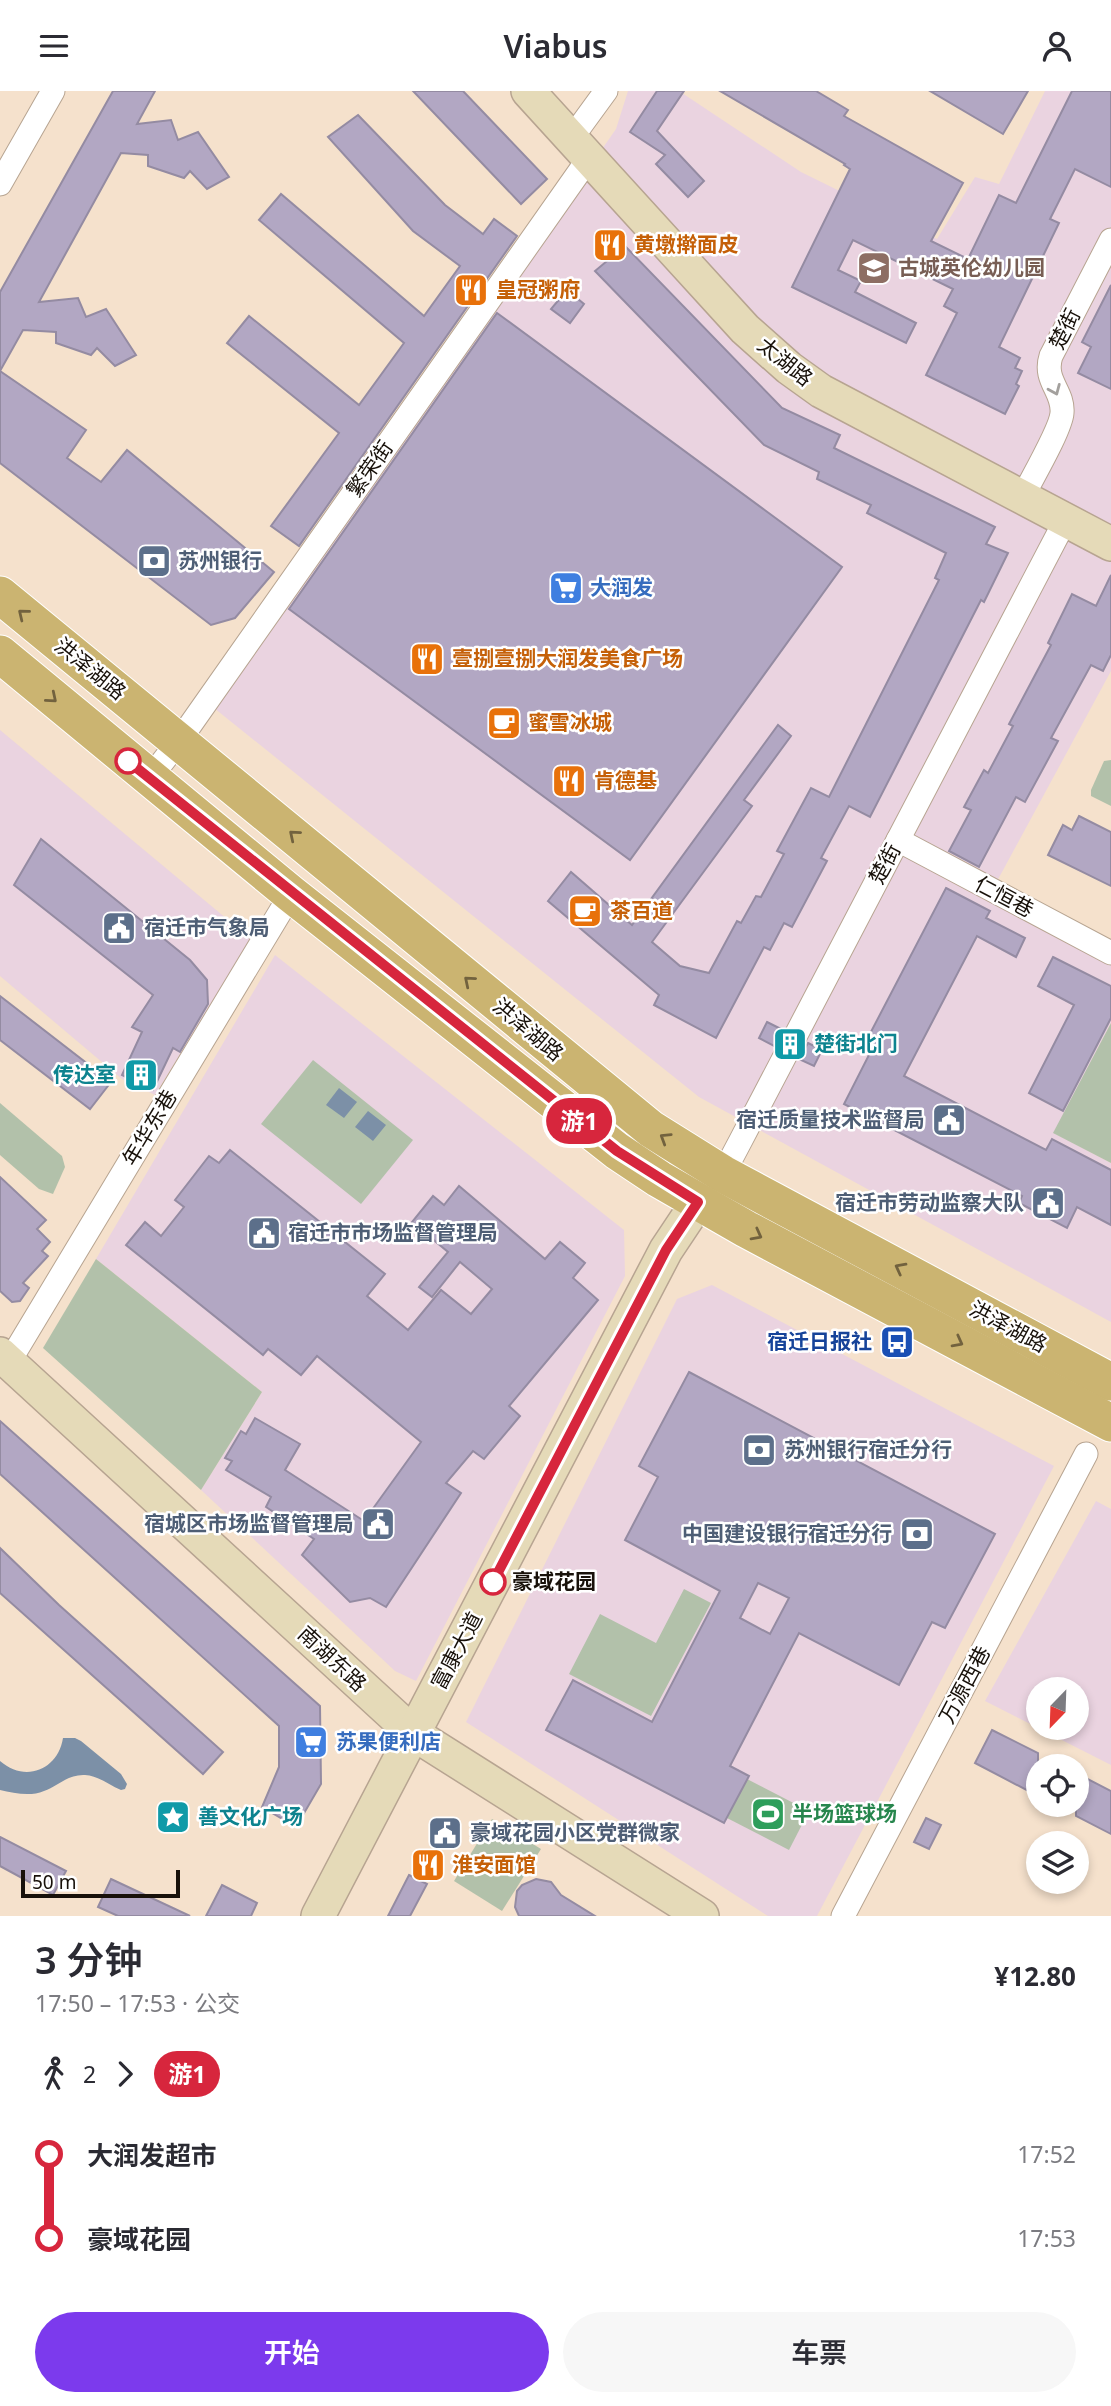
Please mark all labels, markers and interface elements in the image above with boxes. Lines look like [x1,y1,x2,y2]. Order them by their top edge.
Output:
text: Viabus [503,24,608,67]
icon: menu [35,27,73,65]
icon: person [1038,27,1076,65]
restaurant icon: 黄墩擀面皮 [591,226,629,264]
place label: 黄墩擀面皮 [634,230,739,258]
school or university icon: 古城英伦幼儿园 [855,249,893,287]
place label: 古城英伦幼儿园 [898,253,1045,281]
restaurant icon: 皇冠粥府 [452,271,490,309]
place label: 皇冠粥府 [496,275,580,303]
street label: 楚街 [1042,303,1086,354]
street label: 太湖路 [752,331,819,392]
one-way arrow [1047,383,1061,395]
street label: 繁荣街 [340,435,399,502]
bank icon: 苏州银行 [135,542,173,580]
place label: 苏州银行 [178,546,262,574]
supermarket icon: 大润发 [547,569,585,607]
place label: 大润发 [590,573,653,601]
one-way arrow [18,609,30,622]
street label: 洪泽湖路 [49,631,132,706]
restaurant icon: 壹捌壹捌大润发美食广场 [408,640,446,678]
place label: 壹捌壹捌大润发美食广场 [452,644,683,672]
one-way arrow [44,690,57,702]
cafe icon: 蜜雪冰城 [485,704,523,742]
place label: 蜜雪冰城 [528,708,612,736]
unlabelled marker [115,748,141,774]
restaurant icon: 肯德基 [550,762,588,800]
place label: 肯德基 [594,766,657,794]
one-way arrow [289,831,301,844]
street label: 楚街 [862,838,906,889]
street label: 仁恒巷 [970,869,1039,923]
cafe icon: 茶百道 [566,892,604,930]
place label: 茶百道 [610,896,673,924]
public building icon: 宿迁市气象局 [100,909,138,947]
place label: 宿迁市气象局 [144,913,270,941]
one-way arrow [464,976,476,989]
street label: 洪泽湖路 [487,992,570,1067]
building icon: 楚街北门 [771,1025,809,1063]
place label: 楚街北门 [814,1029,898,1057]
building icon: 传达室 [122,1056,160,1094]
place label: 传达室 [53,1060,116,1088]
street label: 年华东巷 [116,1084,183,1171]
line badge: 游1 [548,1098,610,1144]
public building icon: 宿迁质量技术监督局 [930,1101,968,1139]
text: 游1 [560,1104,598,1137]
place label: 宿迁质量技术监督局 [736,1105,925,1133]
one-way arrow [660,1134,673,1147]
public building icon: 宿迁市劳动监察大队 [1029,1184,1067,1222]
place label: 宿迁市劳动监察大队 [835,1188,1024,1216]
public building icon: 宿迁市市场监督管理局 [245,1214,283,1252]
place label: 宿迁市市场监督管理局 [288,1218,498,1246]
one-way arrow [750,1227,763,1241]
one-way arrow [894,1263,907,1276]
street label: 洪泽湖路 [965,1294,1052,1358]
bus stop icon: 宿迁日报社 [878,1323,916,1361]
place label: 宿迁日报社 [767,1327,872,1355]
one-way arrow [951,1334,964,1347]
bank icon: 苏州银行宿迁分行 [740,1431,778,1469]
place label: 苏州银行宿迁分行 [784,1435,952,1463]
public building icon: 宿城区市场监督管理局 [359,1505,397,1543]
place label: 宿城区市场监督管理局 [144,1509,354,1537]
bank icon: 中国建设银行宿迁分行 [898,1515,936,1553]
place label: 中国建设银行宿迁分行 [682,1519,892,1547]
place label: 豪域花园 [512,1567,596,1595]
marker: 豪域花园 [480,1569,506,1595]
street label: 富康大道 [424,1607,488,1694]
street label: 南湖东路 [292,1619,373,1697]
street label: 万源西巷 [932,1641,996,1728]
north arrow [1026,1677,1088,1739]
map controls [1026,1677,1089,1894]
supermarket icon: 苏果便利店 [292,1723,330,1761]
place label: 苏果便利店 [336,1727,441,1755]
button: locate [1026,1754,1089,1817]
sports icon: 半场篮球场 [749,1795,787,1833]
place icon: 善文化广场 [154,1798,192,1836]
place label: 半场篮球场 [792,1799,897,1827]
place label: 善文化广场 [198,1802,303,1830]
public building icon: 豪域花园小区党群微家 [426,1814,464,1852]
place label: 豪域花园小区党群微家 [470,1818,680,1846]
button: layers [1026,1831,1089,1894]
restaurant icon: 淮安面馆 [409,1846,447,1884]
place label: 淮安面馆 [452,1850,536,1878]
scale bar [21,1867,180,1899]
text: 50 m [32,1869,76,1895]
text: 3 分钟 [35,1933,143,1985]
text: ¥12.80 [994,1958,1076,1994]
text: 17:50 – 17:53 · 公交 [35,1987,240,2019]
icon: walk [35,2055,73,2093]
icon: forward [106,2055,144,2093]
text: 游1 [168,2057,206,2090]
text: 2 [83,2058,96,2090]
text: 大润发超市 [87,2137,217,2173]
text: 17:52 [1017,2138,1076,2170]
text: 豪域花园 [87,2221,191,2257]
text: 17:53 [1017,2222,1076,2254]
button: 开始 [35,2312,549,2392]
button: 车票 [563,2312,1076,2392]

